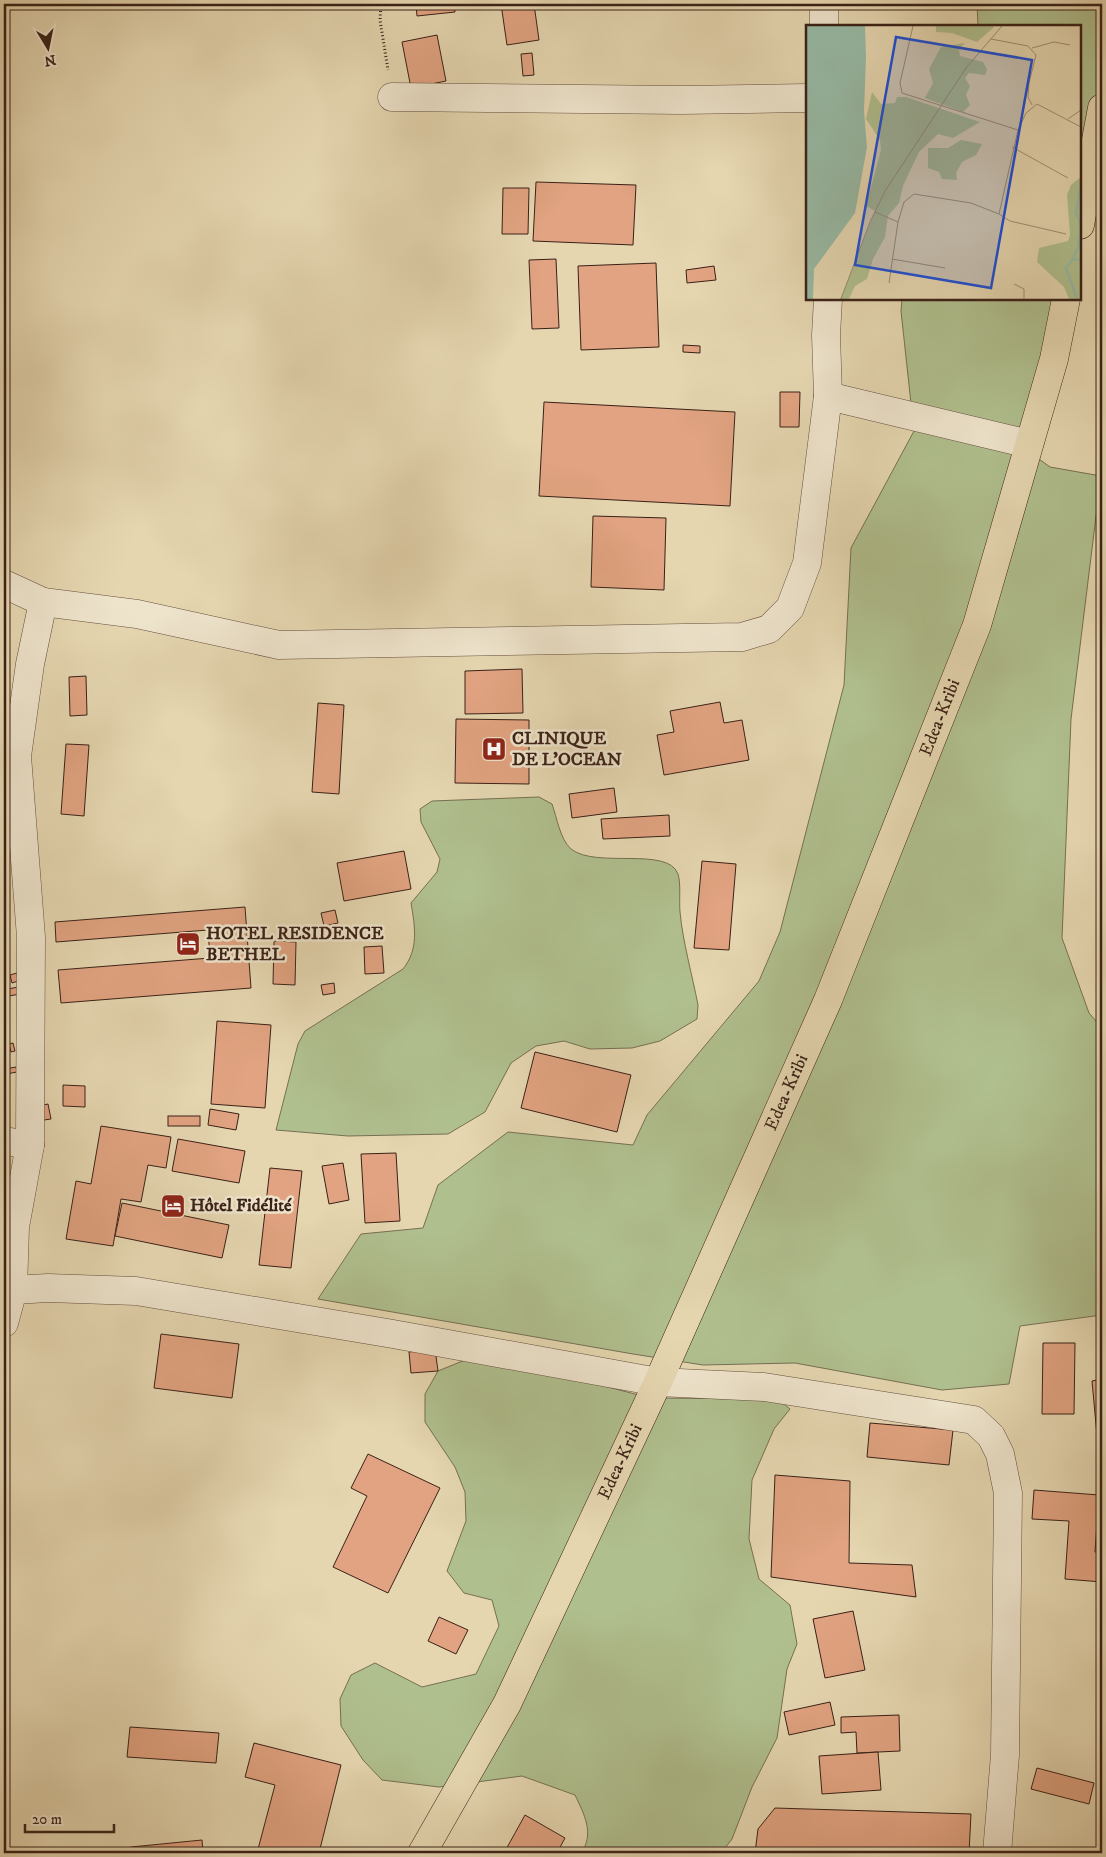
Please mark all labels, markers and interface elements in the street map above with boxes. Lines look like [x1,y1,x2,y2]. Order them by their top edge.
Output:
north arrow [22,22,72,72]
inset map [806,25,1081,300]
text: N [42,50,57,70]
street label: Edea-Kribi [915,676,965,760]
place label: CLINIQUE DE L'OCEAN [512,728,622,771]
hospital icon: CLINIQUE DE L'OCEAN [481,736,507,762]
place label: HOTEL RESIDENCE BETHEL [206,923,384,966]
hotel icon: HOTEL RESIDENCE BETHEL [175,931,201,957]
street label: Edea-Kribi [760,1051,813,1134]
hotel icon: Hôtel Fidélité [160,1193,186,1219]
place label: Hôtel Fidélité [190,1195,292,1217]
street label: Edea-Kribi [593,1420,648,1503]
scale bar [25,1802,114,1834]
text: 20 m [32,1810,62,1829]

